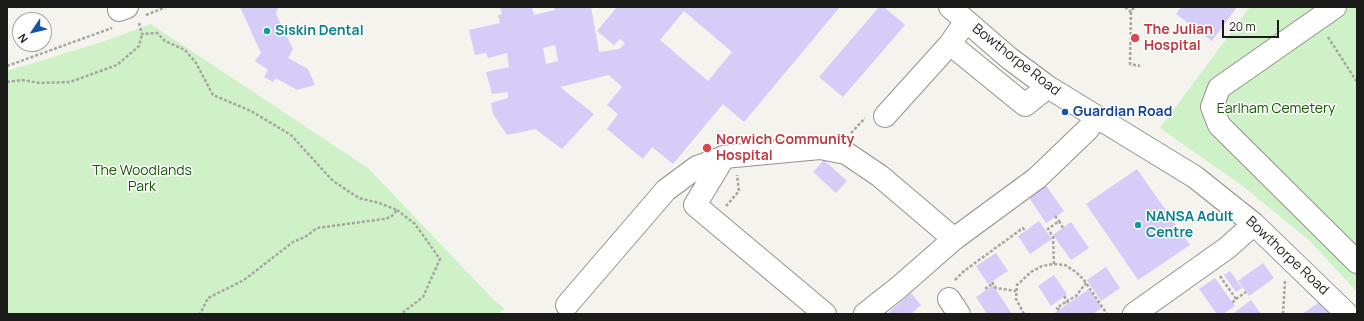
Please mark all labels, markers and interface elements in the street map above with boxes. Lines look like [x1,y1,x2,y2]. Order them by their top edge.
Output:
north arrow [12,12,52,52]
scale bar [1224,12,1281,38]
text: 20 m [1229,18,1256,35]
street label: Bowthorpe Road [969,20,1063,100]
place label: The Julian Hospital [1144,22,1213,54]
place label: Siskin Dental [275,23,364,39]
marker: Siskin Dental [262,26,272,36]
text: N [14,31,31,46]
marker: The Julian Hospital [1129,32,1141,44]
park label: Earlham Cemetery [1217,101,1335,117]
place label: Guardian Road [1073,104,1172,120]
marker: Guardian Road [1060,107,1070,117]
place label: Norwich Community Hospital [716,132,854,164]
marker: Norwich Community Hospital [701,142,713,154]
park label: The Woodlands Park [92,163,192,196]
place label: NANSA Adult Centre [1146,209,1234,242]
street label: Bowthorpe Road [1242,213,1332,299]
marker: NANSA Adult Centre [1133,220,1143,230]

